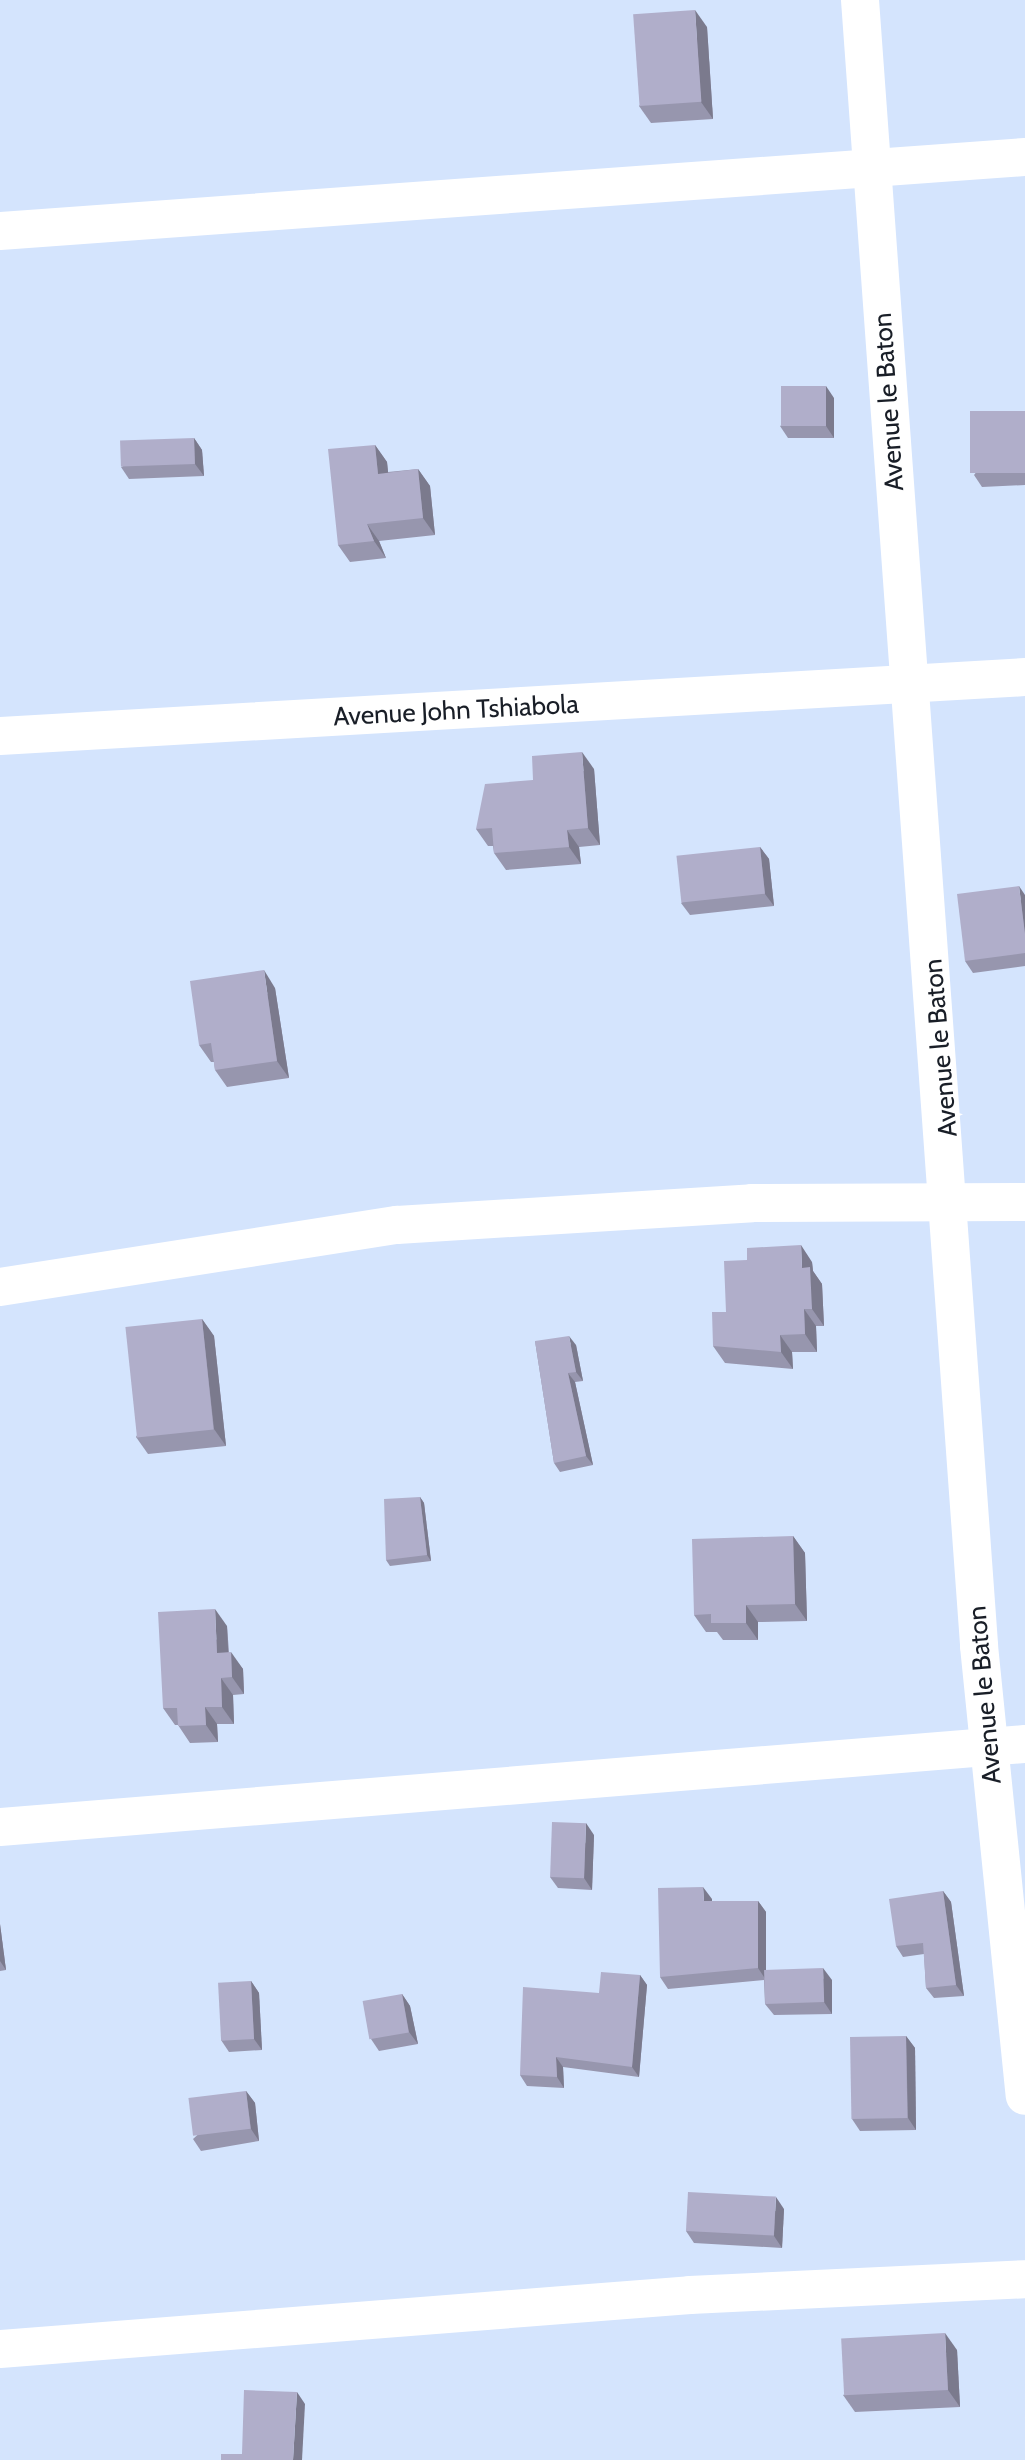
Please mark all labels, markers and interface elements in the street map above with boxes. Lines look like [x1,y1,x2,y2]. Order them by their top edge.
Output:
street label: Avenue le Baton [867,312,911,492]
street label: Avenue John Tshiabola [332,689,580,733]
street label: Avenue le Baton [918,958,964,1138]
street label: Avenue le Baton [962,1605,1008,1785]

